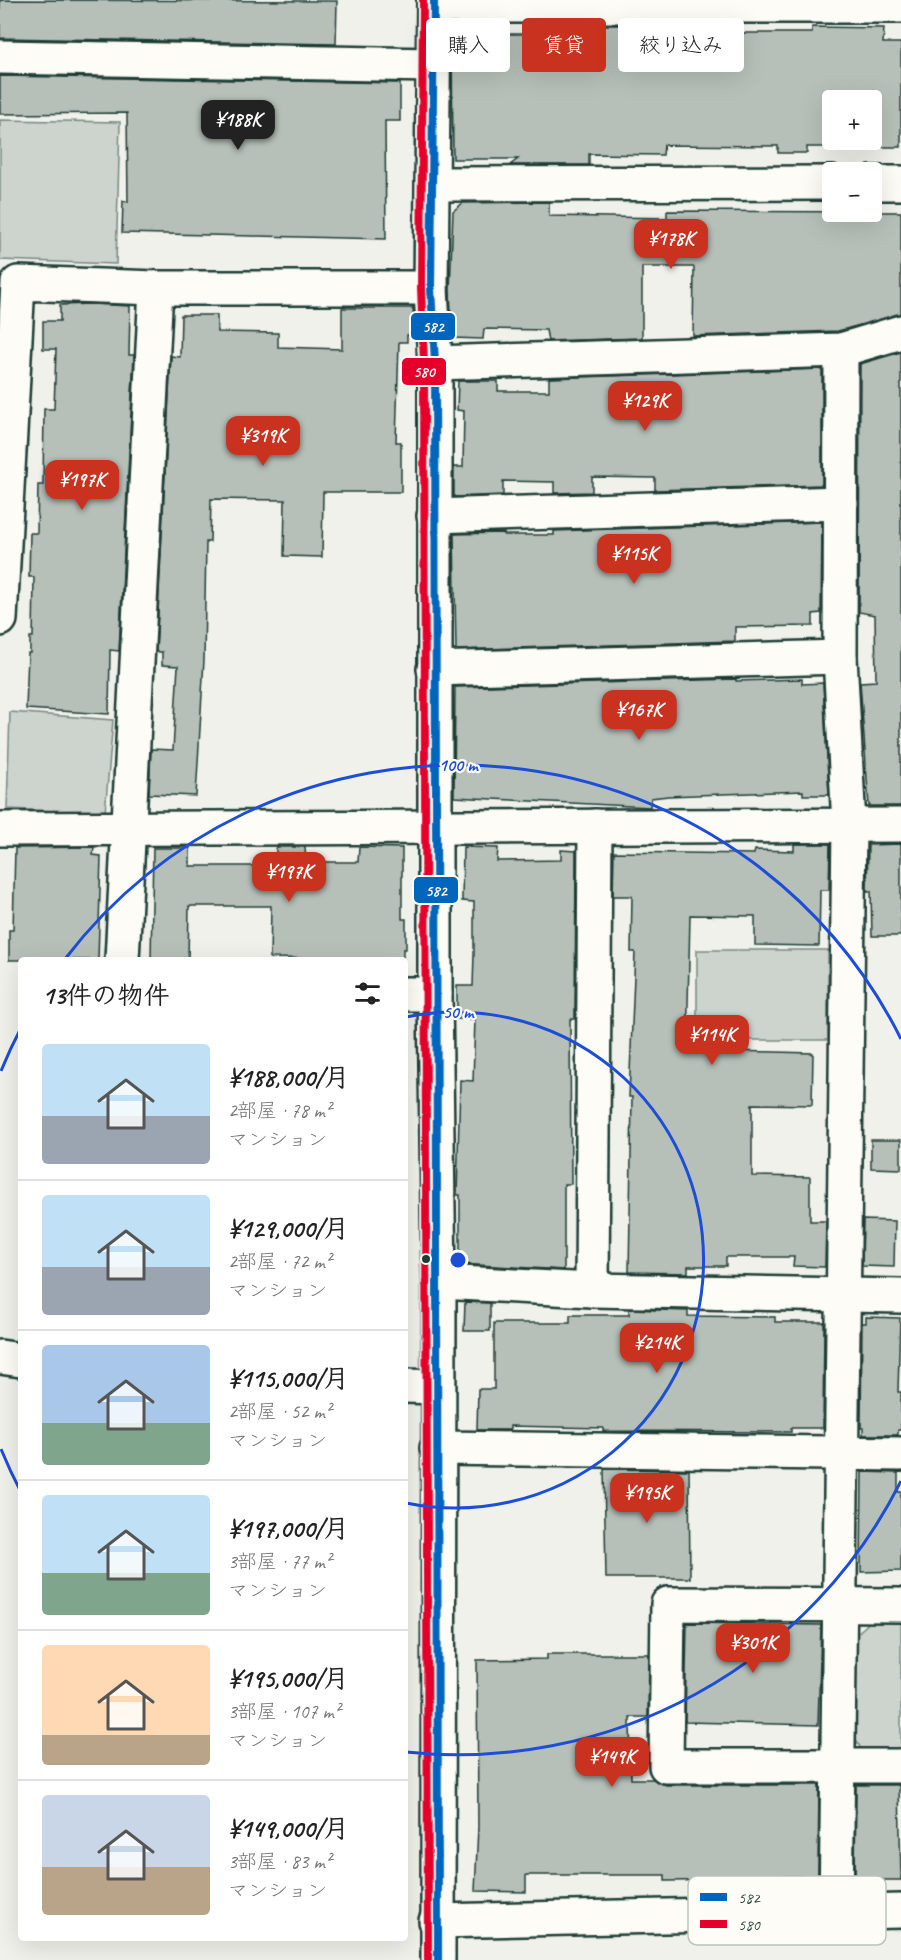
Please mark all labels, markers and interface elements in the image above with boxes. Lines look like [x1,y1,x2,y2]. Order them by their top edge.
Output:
chip: 購入 [426,18,510,72]
chip: 賃貸 [522,18,606,72]
chip: 絞り込み [618,18,744,72]
map controls [822,90,882,222]
button: + [822,90,882,150]
pin: ¥188K [196,100,280,151]
text: ¥188K [215,107,261,132]
button: − [822,162,882,222]
pin: ¥178K [629,219,713,270]
text: ¥178K [648,226,694,251]
line badge: 582 [410,312,456,341]
text: 582 [422,317,445,337]
line badge: 580 [401,357,447,386]
text: 580 [413,362,436,382]
pin: ¥129K [603,381,687,432]
text: ¥129K [622,388,668,413]
pin: ¥319K [221,416,305,467]
text: ¥319K [240,423,286,448]
pin: ¥197K [40,460,124,511]
text: ¥197K [59,467,105,492]
pin: ¥115K [592,534,676,585]
text: ¥115K [611,541,657,566]
pin: ¥167K [597,690,681,741]
text: ¥167K [616,697,662,722]
text: 100 m [439,754,479,776]
pin: ¥197K [247,852,331,903]
text: ¥197K [266,859,312,884]
line badge: 582 [413,876,459,904]
text: 582 [425,881,448,901]
icon: filters [351,977,384,1010]
text: 13件の物件 [42,979,169,1012]
text: 50 m [443,1001,475,1023]
pin: ¥114K [670,1015,754,1066]
text: ¥114K [689,1022,735,1047]
text: ¥188,000/月 [228,1061,350,1094]
icon: home [90,1068,162,1140]
text: 2部屋 · 78 m² [228,1098,331,1123]
text: マンション [228,1127,327,1152]
text: ¥129,000/月 [228,1212,349,1245]
icon: home [90,1219,162,1291]
text: 2部屋 · 72 m² [228,1249,331,1274]
centre of rings [448,1250,468,1270]
unlabelled marker [420,1253,432,1265]
text: マンション [228,1278,327,1303]
pin: ¥214K [615,1323,699,1374]
text: ¥214K [634,1330,680,1355]
text: ¥115,000/月 [228,1362,349,1395]
icon: home [90,1369,162,1441]
text: 2部屋 · 52 m² [228,1399,331,1424]
text: マンション [228,1428,327,1453]
pin: ¥195K [605,1473,689,1524]
text: ¥195K [624,1480,670,1505]
text: ¥197,000/月 [228,1512,349,1545]
icon: home [90,1519,162,1591]
text: 3部屋 · 77 m² [228,1549,331,1574]
text: マンション [228,1578,327,1603]
pin: ¥301K [711,1623,795,1674]
text: ¥301K [730,1630,776,1655]
text: ¥195,000/月 [228,1662,349,1695]
icon: home [90,1669,162,1741]
text: 3部屋 · 107 m² [228,1699,340,1724]
text: マンション [228,1728,327,1753]
pin: ¥149K [570,1737,654,1788]
text: ¥149K [589,1744,635,1769]
text: ¥149,000/月 [228,1812,349,1845]
icon: home [90,1819,162,1891]
text: 3部屋 · 83 m² [228,1849,331,1874]
legend [688,1876,886,1945]
text: マンション [228,1878,327,1903]
text: 582 [738,1888,761,1908]
text: 580 [738,1915,761,1935]

